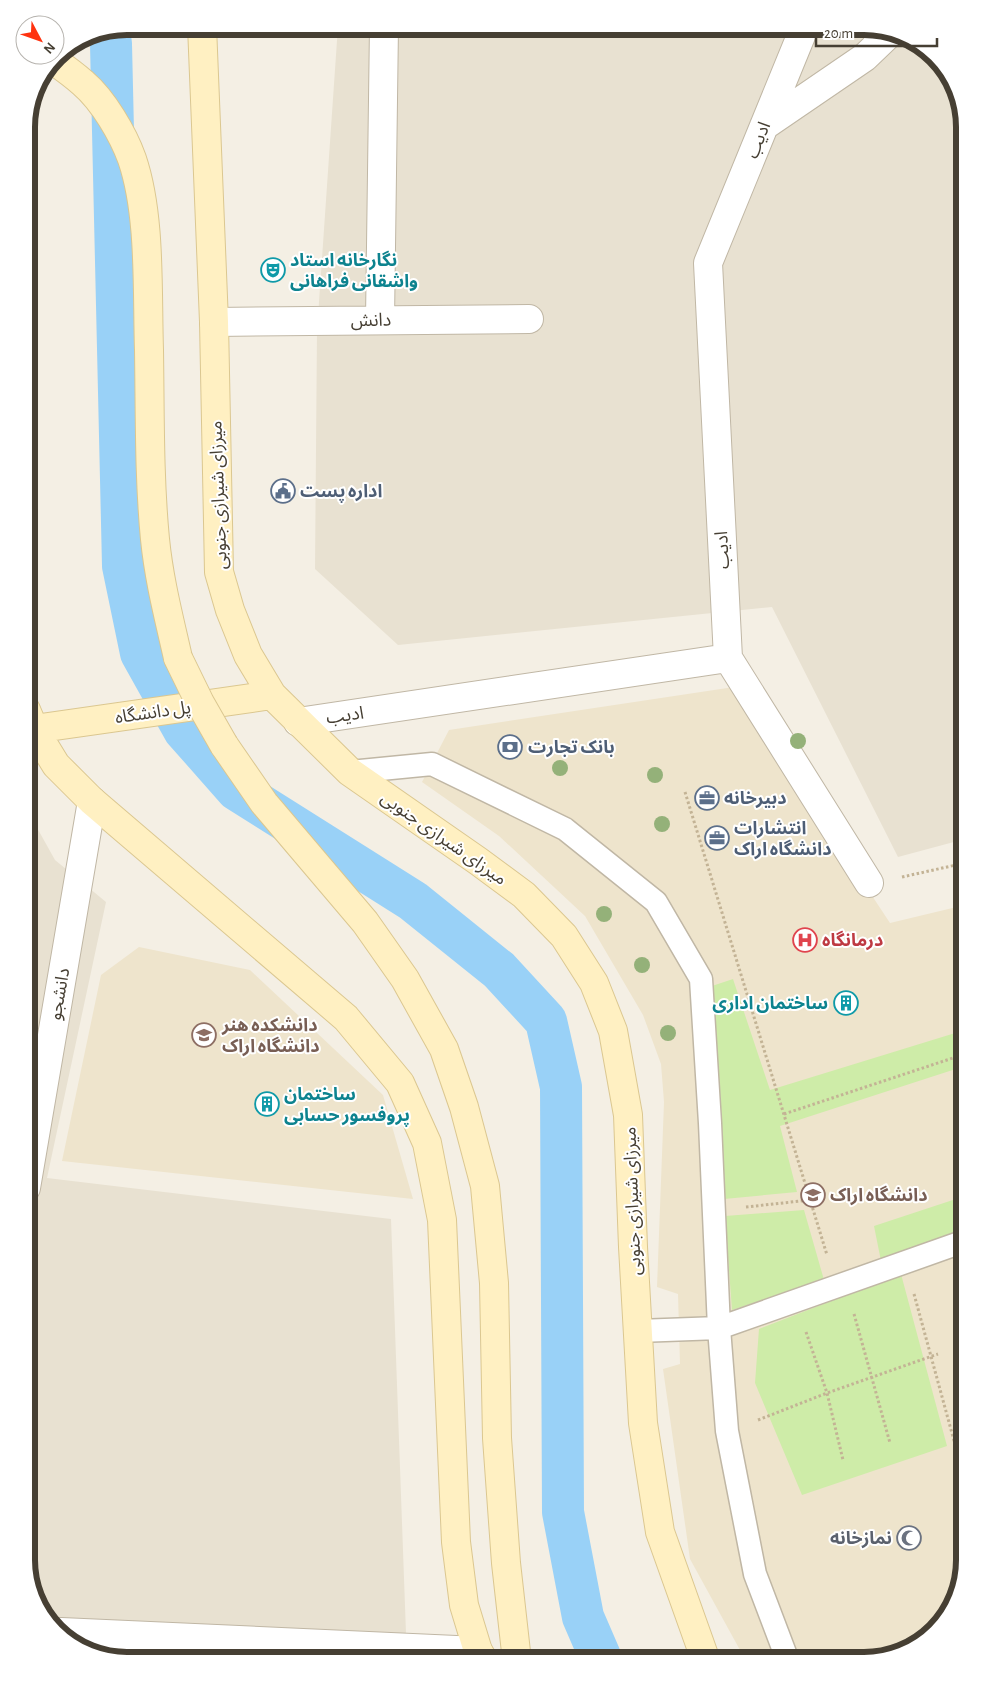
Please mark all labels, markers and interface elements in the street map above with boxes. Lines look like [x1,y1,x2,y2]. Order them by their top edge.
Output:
north arrow [15,15,65,65]
scale bar [816,15,937,47]
text: 20 m [824,26,853,41]
text: N [41,40,58,56]
street label: ادیب [743,119,774,161]
place label: نگارخانه استاد واشقانی فراهانی [290,250,418,292]
theatre icon: نگارخانه استاد واشقانی فراهانی [260,257,286,283]
street label: دانش [351,312,391,331]
street label: میرزای شیرازی جنوبی [207,420,232,570]
public building icon: اداره پست [270,478,296,504]
place label: اداره پست [300,483,382,503]
street label: ادیب [713,531,733,569]
street label: پل دانشگاه [114,698,192,728]
street label: ادیب [325,704,365,728]
bank icon: بانک تجارت [497,734,523,760]
place label: بانک تجارت [528,739,615,758]
office icon: دبیرخانه [694,785,720,811]
street label: میرزای شیرازی جنوبی [377,789,510,890]
place label: دبیرخانه [724,790,787,809]
place label: انتشارات دانشگاه اراک [734,820,831,860]
office icon: انتشارات دانشگاه اراک [704,825,730,851]
hospital icon: درمانگاه [792,927,818,953]
place label: درمانگاه [822,930,883,951]
street label: دانشجو [47,967,74,1022]
building icon: ساختمان اداری [833,990,859,1016]
place label: ساختمان اداری [712,995,828,1014]
place label: دانشکده هنر دانشگاه اراک [221,1017,319,1057]
school or university icon: دانشکده هنر دانشگاه اراک [191,1022,217,1048]
place label: ساختمان پروفسور حسابی [284,1086,410,1127]
building icon: ساختمان پروفسور حسابی [254,1091,280,1117]
street label: میرزای شیرازی جنوبی [621,1126,646,1276]
school or university icon: دانشگاه اراک [800,1182,826,1208]
place label: دانشگاه اراک [830,1185,927,1206]
mosque icon: نمازخانه [896,1525,922,1551]
place label: نمازخانه [830,1530,892,1549]

